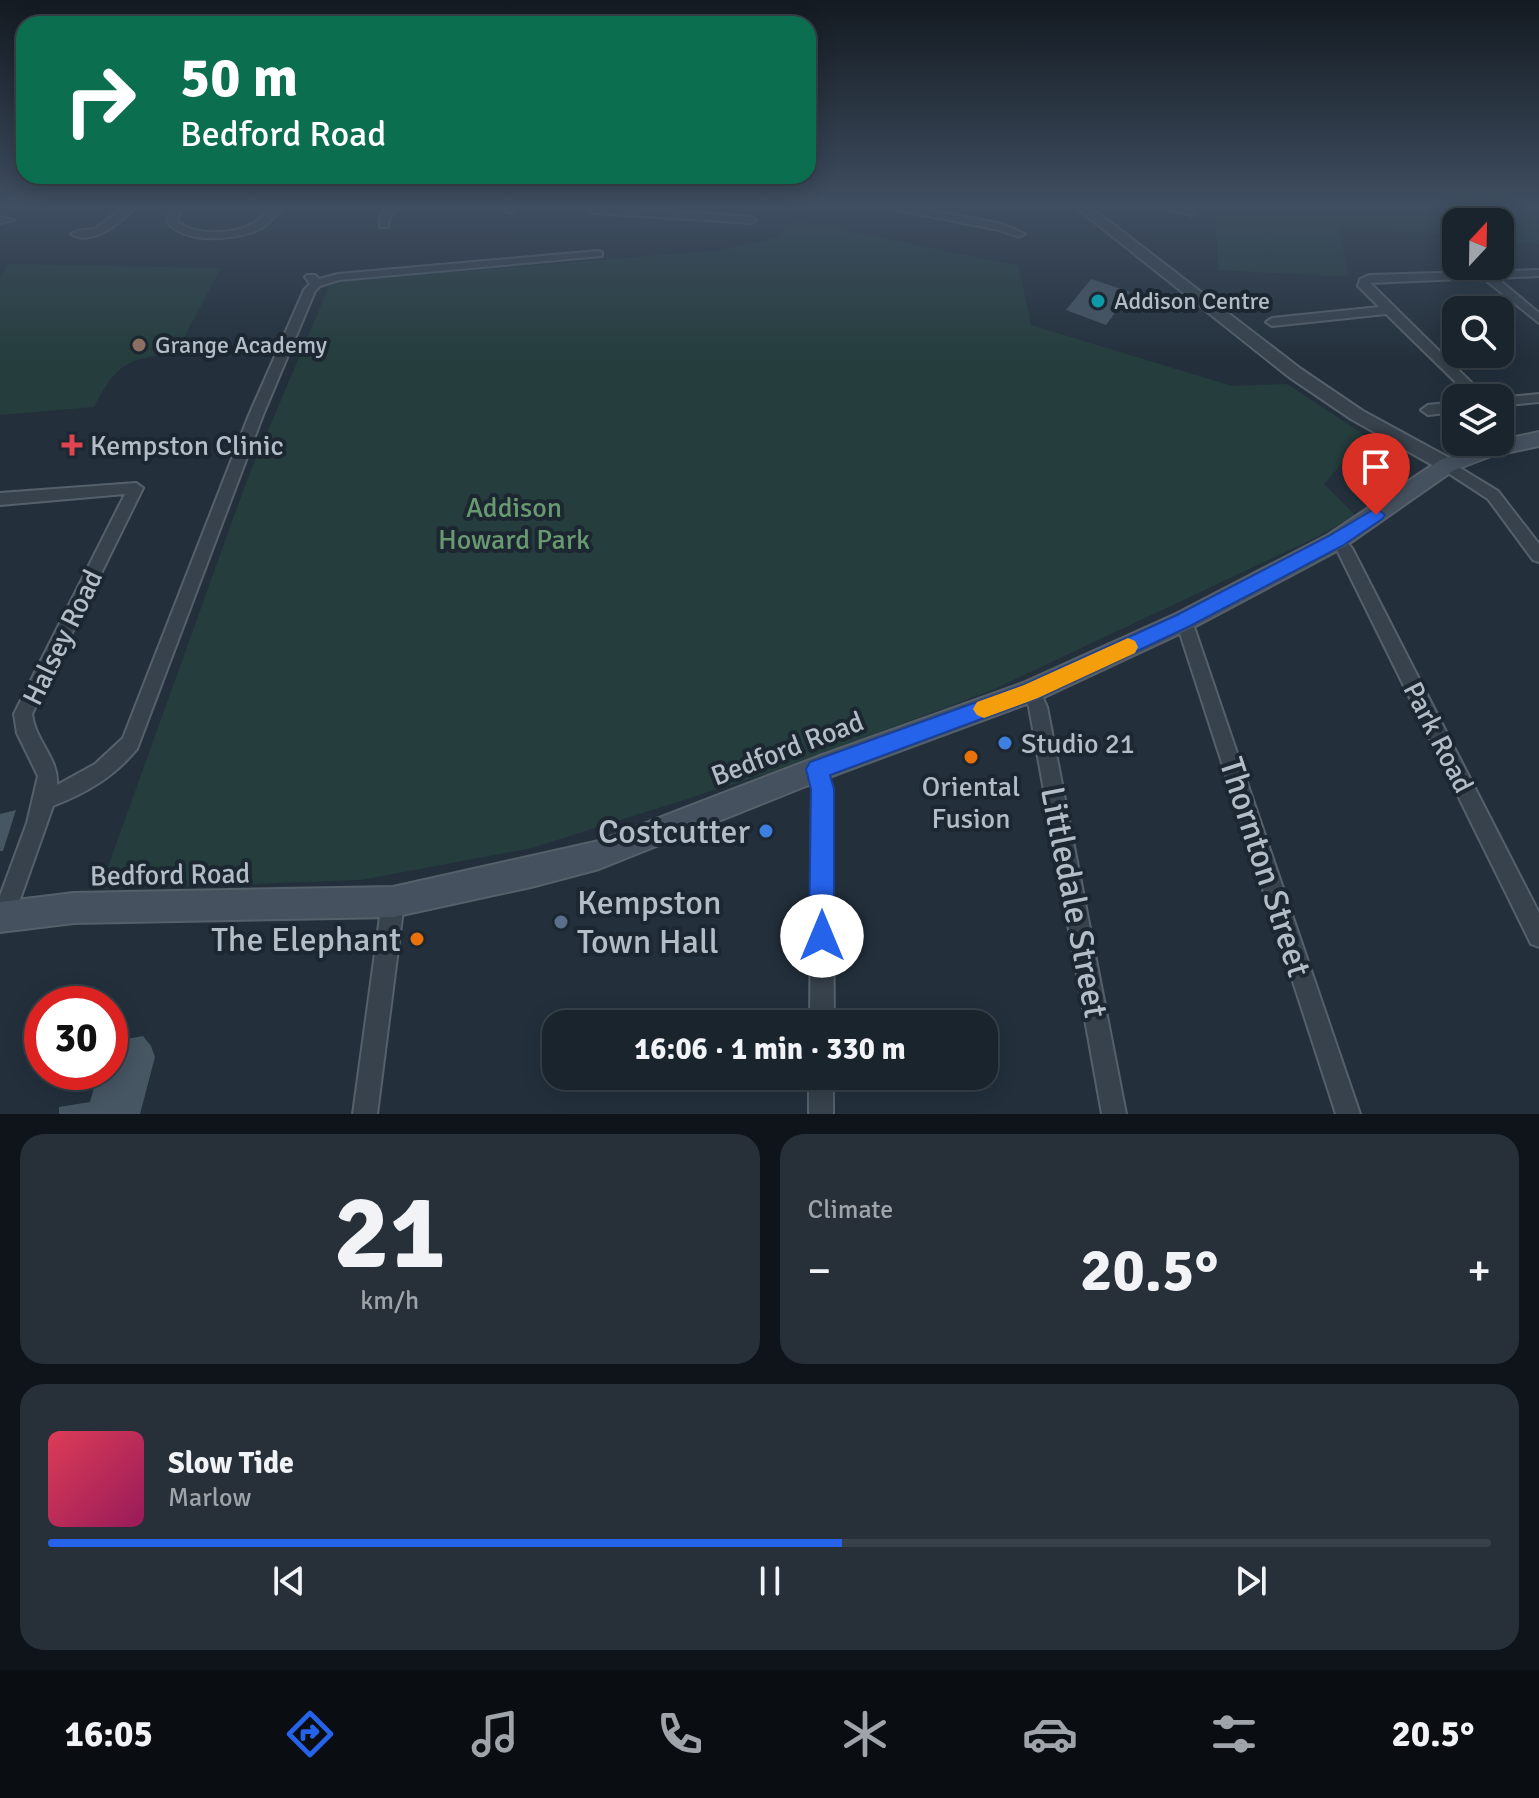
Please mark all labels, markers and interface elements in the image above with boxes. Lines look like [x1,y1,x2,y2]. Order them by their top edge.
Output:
text: 50 m [180,43,298,112]
icon: right [48,48,152,152]
text: Bedford Road [180,112,386,157]
north arrow [1442,208,1514,280]
map controls [1442,208,1514,456]
place label: Addison Centre [1114,286,1270,316]
marker: Addison Centre [1089,292,1107,310]
button: search [1442,296,1514,368]
place label: Grange Academy [155,330,327,360]
marker: Grange Academy [130,336,148,354]
button: layers [1442,384,1514,456]
place label: Kempston Clinic [90,429,284,463]
pin [1342,433,1410,515]
marker: Kempston Clinic [61,434,83,456]
icon: arrive [1354,445,1398,489]
park label: Addison Howard Park [438,491,590,557]
street label: Halsey Road [16,564,110,711]
street label: Park Road [1396,676,1480,799]
street label: Bedford Road [706,704,868,794]
place label: Studio 21 [1021,727,1135,761]
marker: Studio 21 [996,734,1014,752]
marker: Oriental Fusion [962,748,980,766]
street label: Thornton Street [1210,752,1320,982]
place label: Oriental Fusion [922,770,1020,836]
street label: Littledale Street [1031,783,1117,1021]
place label: Costcutter [598,811,750,853]
marker: Costcutter [757,822,775,840]
street label: Bedford Road [90,857,251,893]
place label: Kempston Town Hall [577,882,722,963]
position arrow [780,894,864,978]
marker: Kempston Town Hall [552,913,570,931]
place label: The Elephant [211,919,401,961]
marker: The Elephant [408,930,426,948]
speed limit sign: 30 [24,986,128,1090]
text: 16:06 · 1 min · 330 m [634,1031,906,1068]
text: 21 [334,1169,446,1297]
text: Climate [808,1194,893,1226]
text: 20.5° [1080,1234,1218,1308]
text: − [808,1244,831,1298]
text: + [1467,1244,1491,1298]
text: km/h [360,1285,419,1317]
text: Slow Tide [168,1445,294,1482]
text: Marlow [168,1482,251,1514]
icon: previous [267,1559,311,1603]
icon: pause [748,1559,792,1603]
icon: next [1229,1559,1273,1603]
icon: directions [282,1706,338,1762]
icon: music [467,1706,523,1762]
icon: phone [652,1706,708,1762]
icon: climate [837,1706,893,1762]
icon: car [1022,1706,1078,1762]
icon: filters [1206,1706,1262,1762]
text: 16:05 [64,1712,153,1757]
text: 20.5° [1391,1712,1474,1757]

